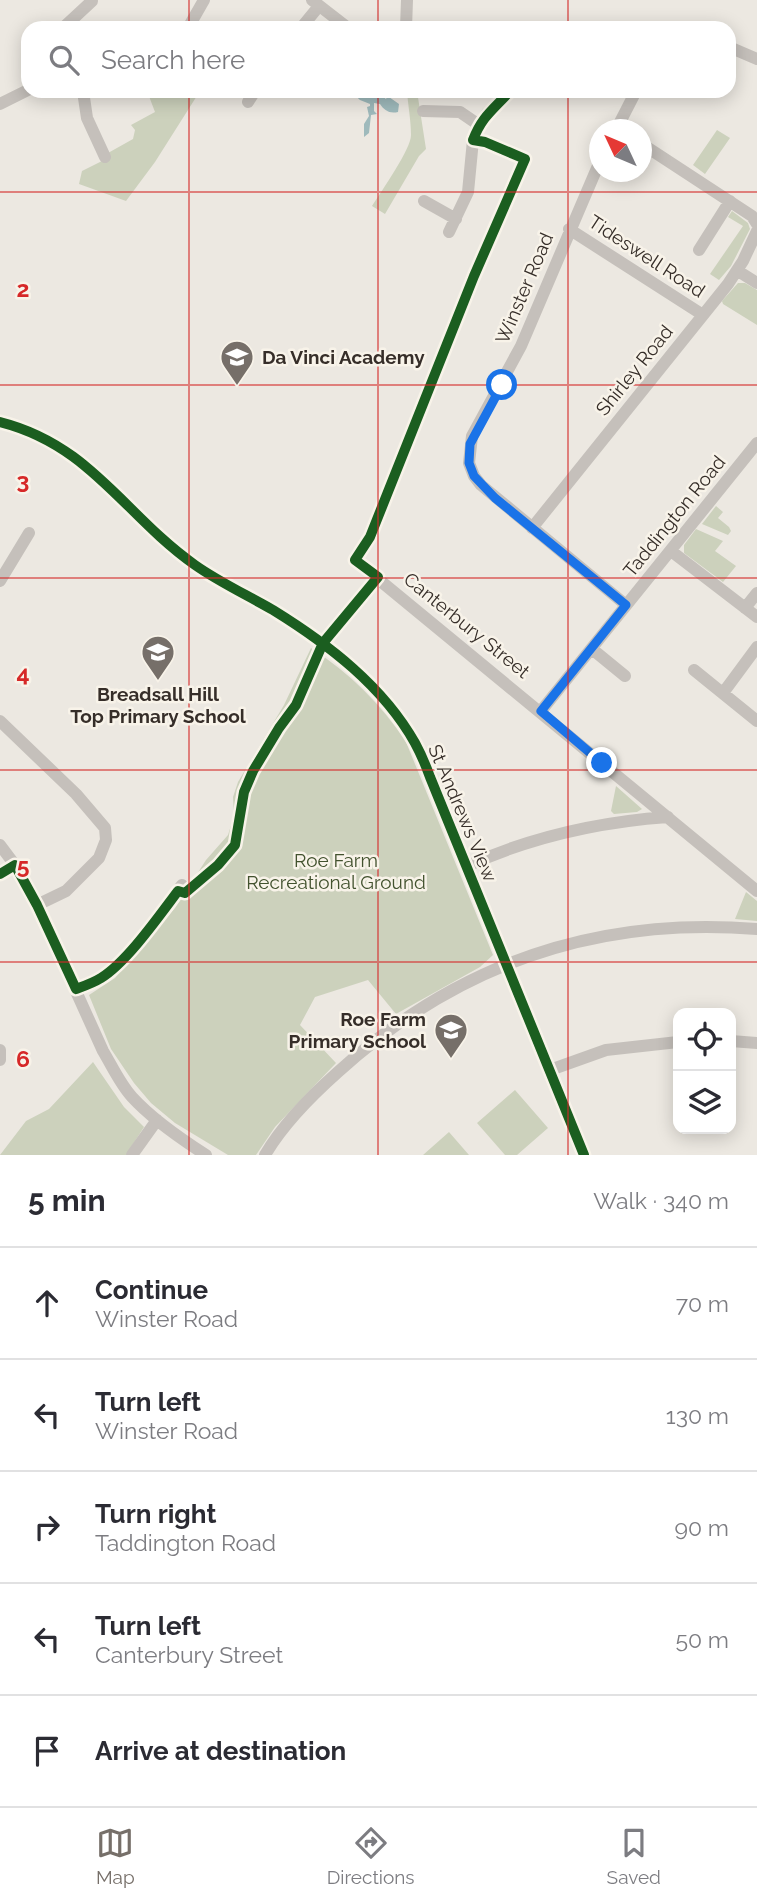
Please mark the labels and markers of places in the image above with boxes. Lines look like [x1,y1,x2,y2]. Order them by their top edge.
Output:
school or university icon: Da Vinci Academy [218,338,256,387]
place label: Da Vinci Academy [262,346,425,368]
school or university icon: Breadsall Hill Top Primary School [139,633,177,682]
place label: Breadsall Hill Top Primary School [70,683,247,727]
place label: Roe Farm Primary School [289,1008,427,1052]
school or university icon: Roe Farm Primary School [432,1011,470,1060]

